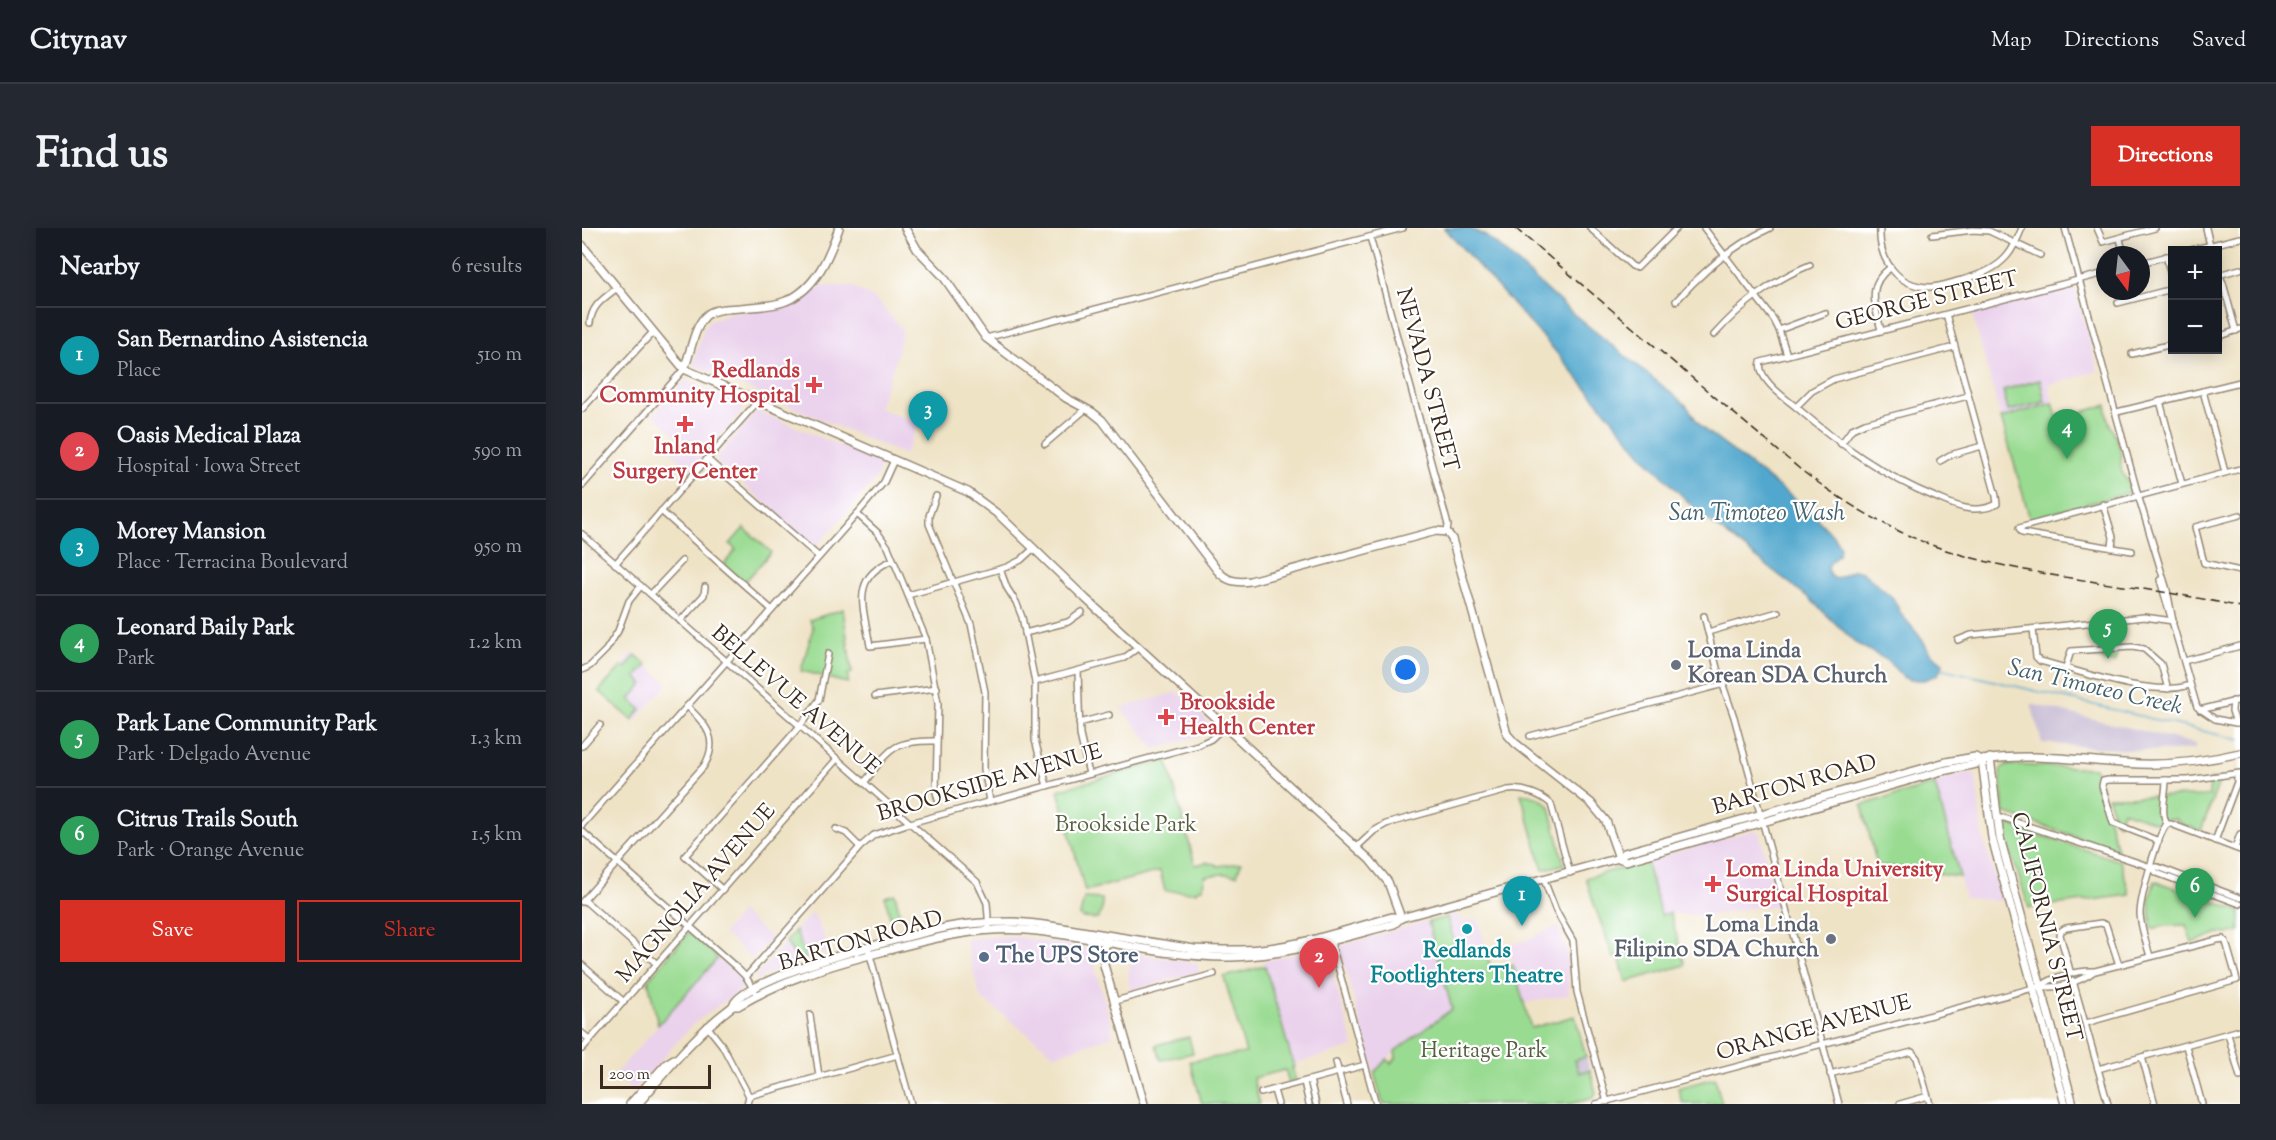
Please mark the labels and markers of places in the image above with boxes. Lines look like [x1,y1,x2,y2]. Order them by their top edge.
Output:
place label: Redlands Community Hospital [599,356,801,413]
marker: Redlands Community Hospital [805,376,823,394]
pin: 3 [908,392,948,441]
pin: 4 [2048,410,2086,459]
marker: Inland Surgery Center [676,415,694,433]
place label: Inland Surgery Center [613,432,758,489]
pin: 5 [2088,610,2128,659]
place label: Loma Linda Korean SDA Church [1688,636,1888,693]
marker: Loma Linda Korean SDA Church [1669,658,1683,672]
place label: Brookside Health Center [1180,688,1316,745]
marker: Brookside Health Center [1157,708,1175,726]
place label: Loma Linda University Surgical Hospital [1726,855,1944,912]
pin: 6 [2176,868,2214,918]
marker: Loma Linda University Surgical Hospital [1704,875,1722,893]
pin: 1 [1502,876,1542,926]
place label: Loma Linda Filipino SDA Church [1615,910,1820,967]
marker: Redlands Footlighters Theatre [1460,922,1474,936]
marker: Loma Linda Filipino SDA Church [1824,932,1838,946]
place label: Redlands Footlighters Theatre [1371,936,1563,993]
pin: 2 [1300,938,1338,988]
place label: The UPS Store [996,941,1138,973]
marker: The UPS Store [977,950,991,964]

